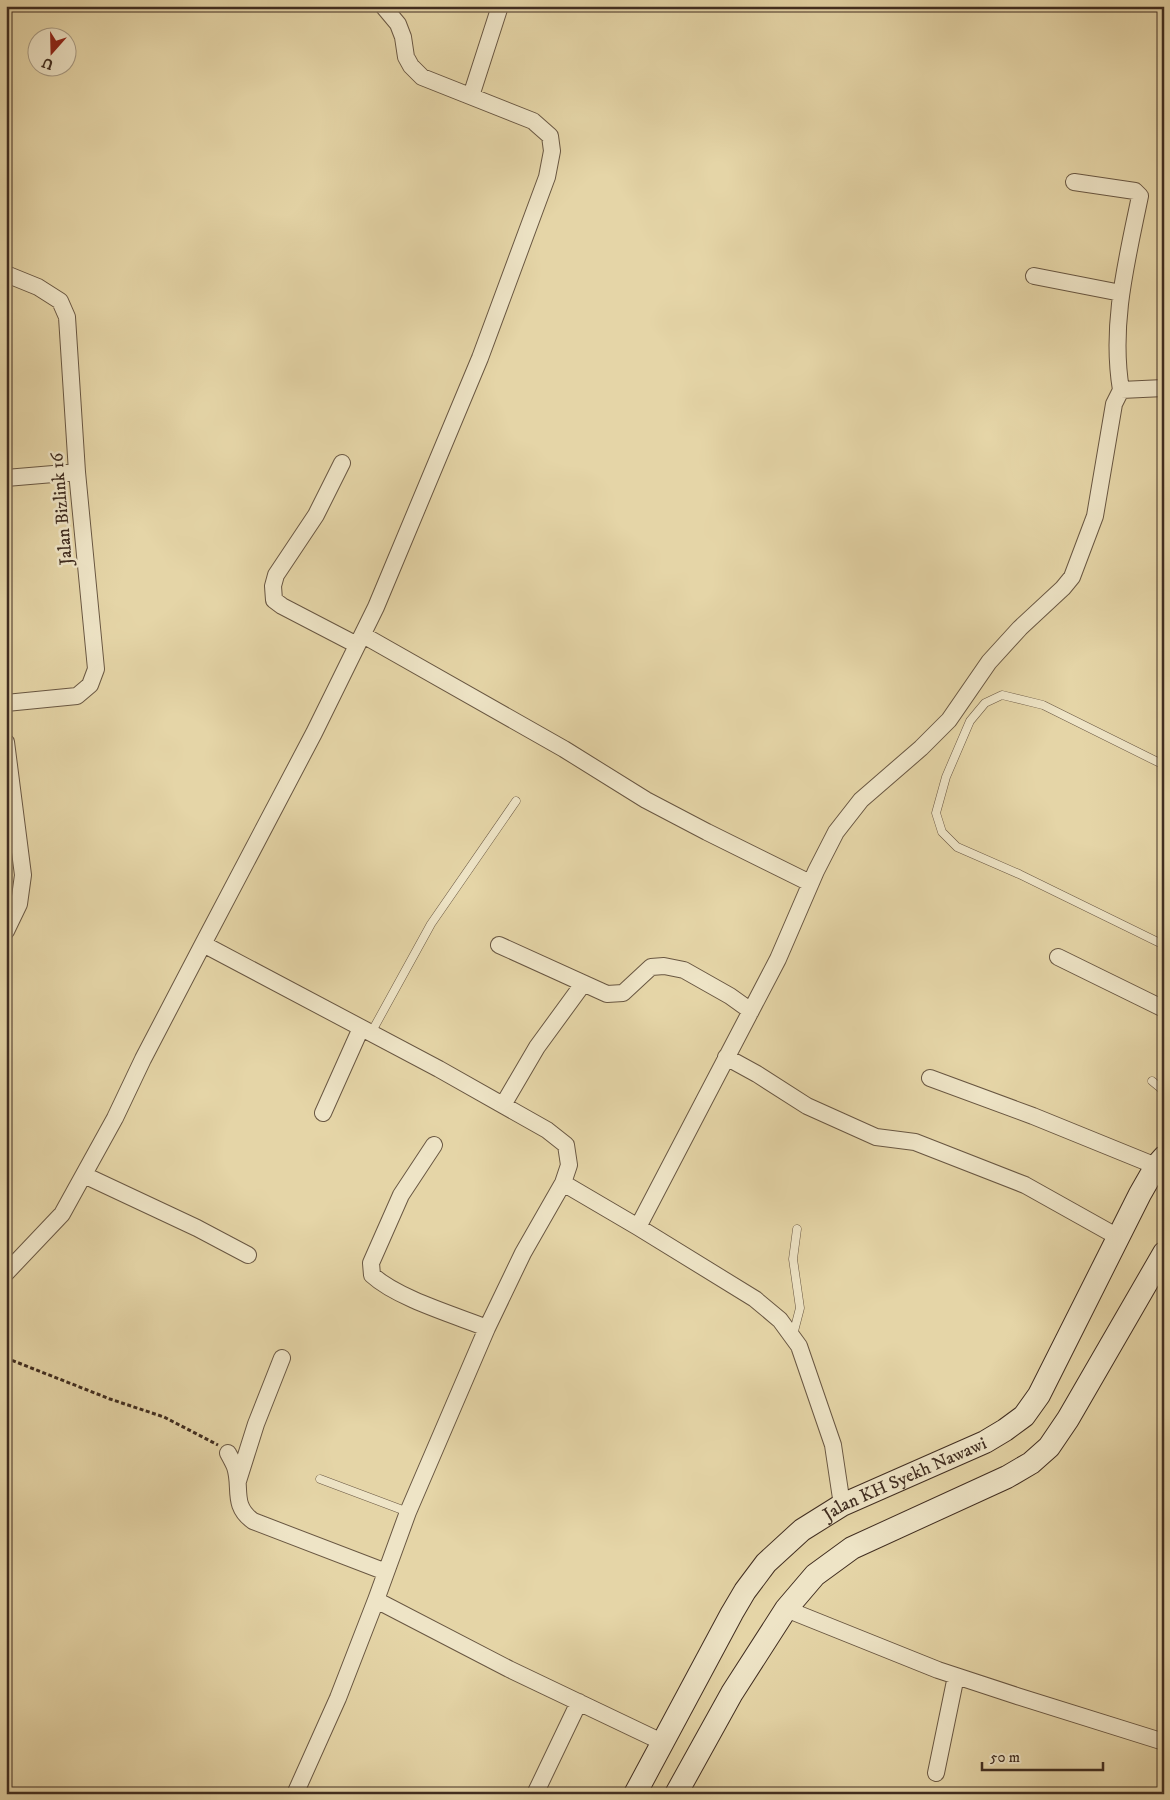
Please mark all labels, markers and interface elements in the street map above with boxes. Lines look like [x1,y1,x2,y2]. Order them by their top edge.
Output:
north arrow [28,28,78,78]
text: U [40,53,56,74]
street label: Jalan Bizlink 16 [46,451,78,568]
street label: Jalan KH Syekh Nawawi [818,1433,990,1527]
scale bar [982,1740,1104,1772]
text: 50 m [990,1748,1020,1767]

